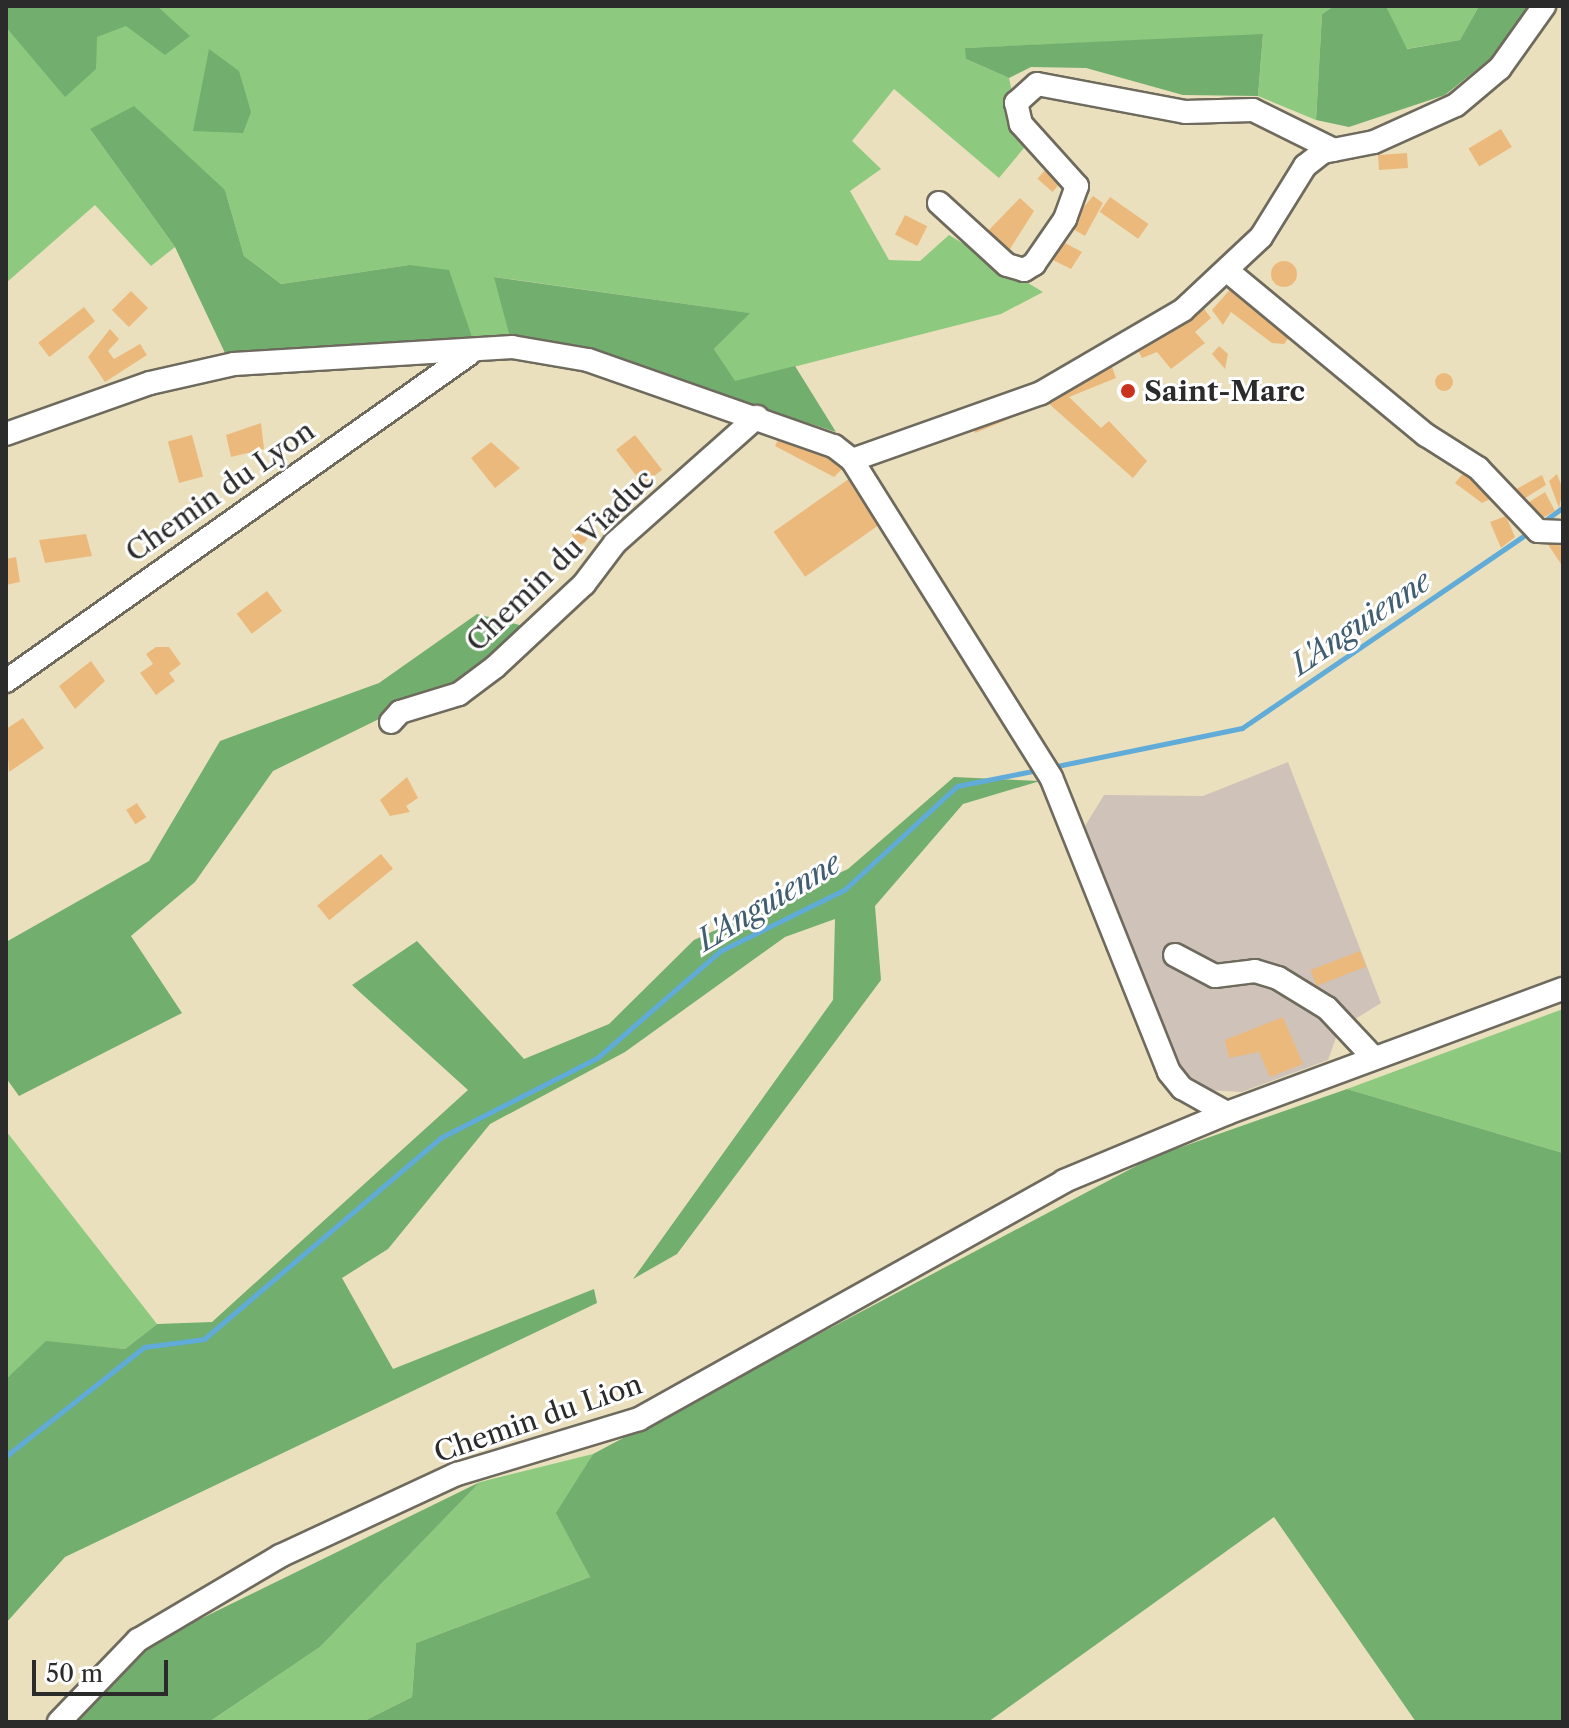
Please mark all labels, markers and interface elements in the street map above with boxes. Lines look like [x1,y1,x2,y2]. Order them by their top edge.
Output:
place label: Saint-Marc [1144,374,1305,408]
marker: Saint-Marc [1119,382,1137,400]
street label: Chemin du Lyon [119,413,321,569]
street label: Chemin du Viaduc [459,462,661,658]
water label: L'Anguienne [1284,563,1438,683]
water label: L'Anguienne [691,845,847,959]
street label: Chemin du Lion [430,1367,646,1469]
scale bar [36,1644,172,1694]
text: 50 m [46,1659,103,1688]

